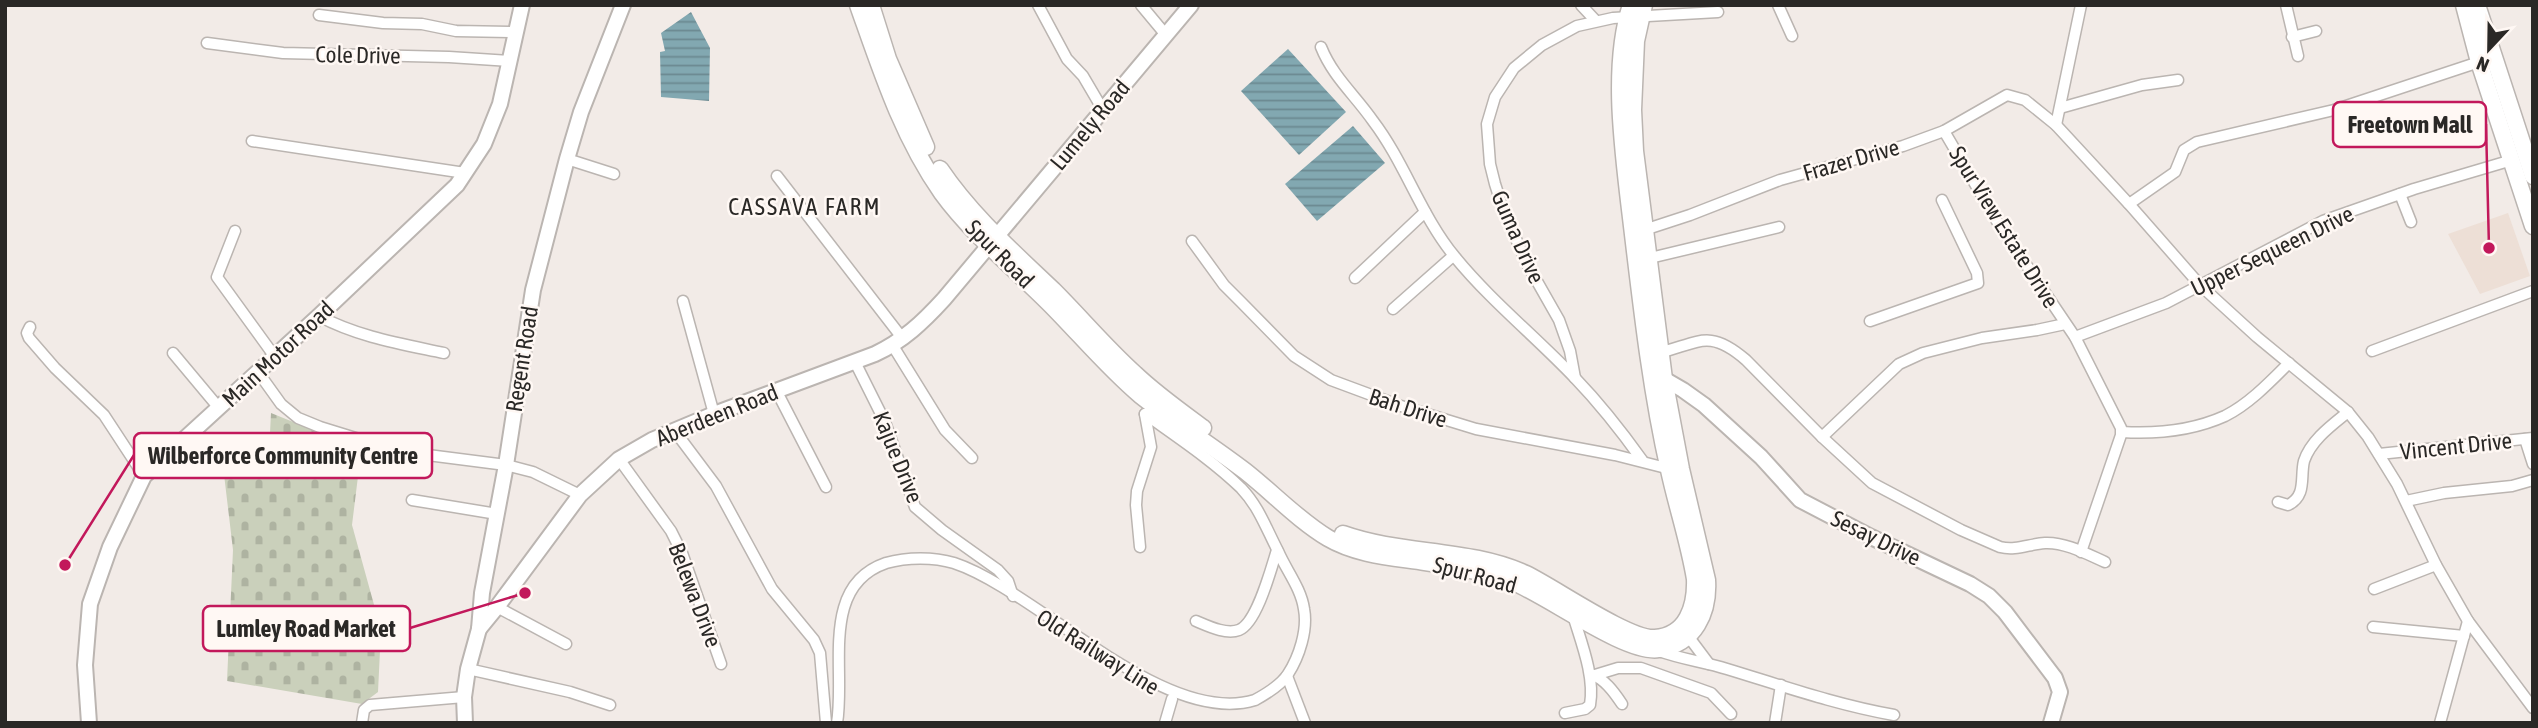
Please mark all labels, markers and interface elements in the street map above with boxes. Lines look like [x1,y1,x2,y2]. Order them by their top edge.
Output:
north arrow [2454,14,2524,84]
street label: Cole Drive [315,41,401,69]
text: N [2473,52,2492,77]
street label: Lumely Road [1045,75,1135,175]
callout: Freetown Mall [2333,102,2486,147]
text: Freetown Mall [2348,111,2473,138]
street label: Frazer Drive [1800,134,1902,186]
street label: Spur View Estate Drive [1944,142,2064,312]
street label: Guma Drive [1486,187,1550,287]
district label: CASSAVA FARM [728,193,882,220]
street label: Upper Sequeen Drive [2187,200,2357,302]
street label: Spur Road [961,215,1039,293]
street label: Main Motor Road [217,296,339,412]
street label: Regent Road [501,304,543,414]
street label: Aberdeen Road [652,379,782,451]
street label: Bah Drive [1366,383,1450,433]
street label: Kajue Drive [868,408,928,506]
street label: Vincent Drive [2399,427,2513,465]
callout: Wilberforce Community Centre [134,433,432,478]
text: Wilberforce Community Centre [147,442,418,469]
street label: Sesay Drive [1827,505,1925,571]
street label: Belewa Drive [663,539,727,651]
street label: Spur Road [1430,551,1520,599]
street label: Old Railway Line [1032,604,1164,700]
callout: Lumley Road Market [203,606,410,651]
text: Lumley Road Market [216,615,396,642]

